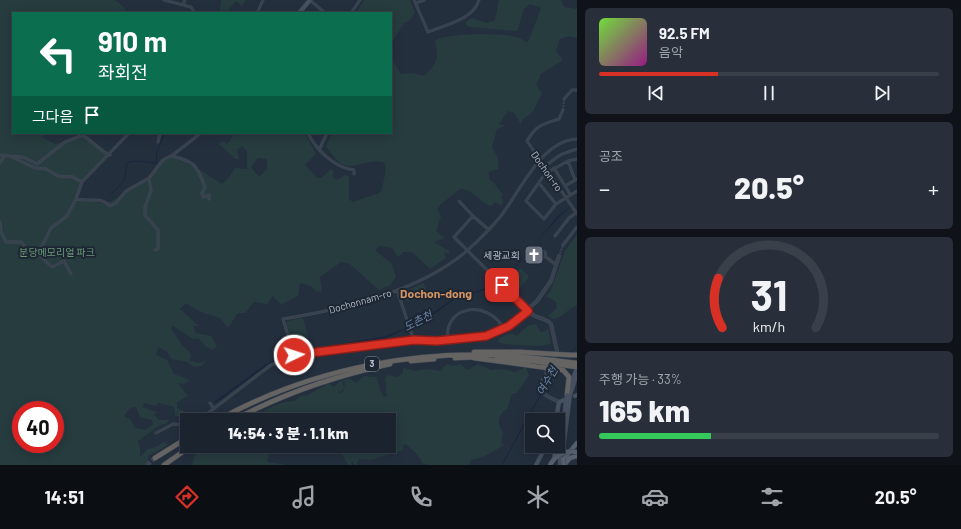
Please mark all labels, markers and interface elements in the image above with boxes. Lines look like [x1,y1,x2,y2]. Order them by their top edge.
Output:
text: 910 m [98,24,167,58]
text: 92.5 FM [659,24,710,42]
icon: left [32,28,84,80]
text: 음악 [659,44,683,60]
text: 좌회전 [98,61,148,83]
icon: previous [645,82,667,104]
icon: pause [758,82,780,104]
icon: next [871,82,893,104]
icon: arrive [81,104,103,126]
text: 그다음 [32,107,73,125]
text: 공조 [599,148,623,164]
street label: Dochon-ro [529,149,565,193]
text: 20.5° [734,169,804,205]
text: − [599,175,610,201]
text: + [928,175,939,201]
church icon: 세광교회 [523,244,545,266]
park label: 분당메모리얼 파크 [19,246,95,258]
place label: 세광교회 [483,249,520,261]
pin [485,268,519,302]
text: 31 [750,268,788,318]
icon: arrive [491,274,513,296]
street label: Dochonnam-ro [327,286,393,316]
district label: Dochon-dong [400,286,472,300]
water label: 도촌천 [401,307,436,333]
text: km/h [753,317,785,334]
position arrow [273,334,315,376]
road number: 3 [365,357,379,371]
water label: 여수천 [533,363,561,397]
text: 주행 가능 · 33% [599,371,682,387]
text: 165 km [599,392,690,428]
speed limit sign: 40 [12,401,64,453]
map controls [525,413,565,453]
button: search [525,413,565,453]
text: 14:54 · 3 분 · 1.1 km [228,424,348,442]
icon: directions [173,483,201,511]
icon: music [290,483,318,511]
icon: phone [407,483,435,511]
icon: climate [524,483,552,511]
icon: car [641,483,669,511]
icon: filters [758,483,786,511]
text: 14:51 [44,486,84,508]
text: 20.5° [875,486,917,508]

